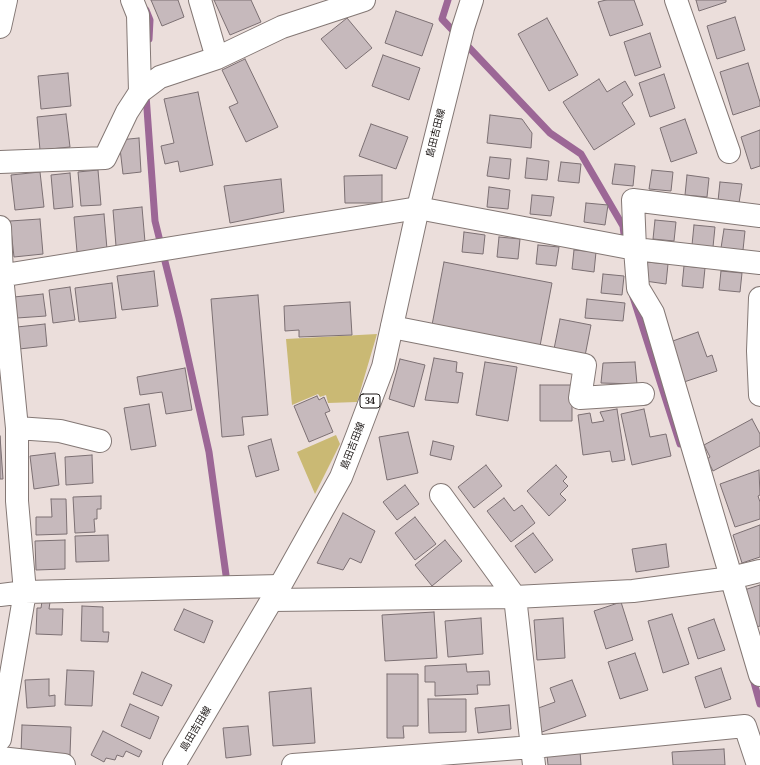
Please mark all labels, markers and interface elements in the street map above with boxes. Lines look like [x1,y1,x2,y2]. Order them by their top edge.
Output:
street label: 島田吉田線 [424,107,448,159]
road number: 34 [360,394,380,408]
street label: 島田吉田線 [338,421,368,471]
street label: 島田吉田線 [178,704,214,754]

